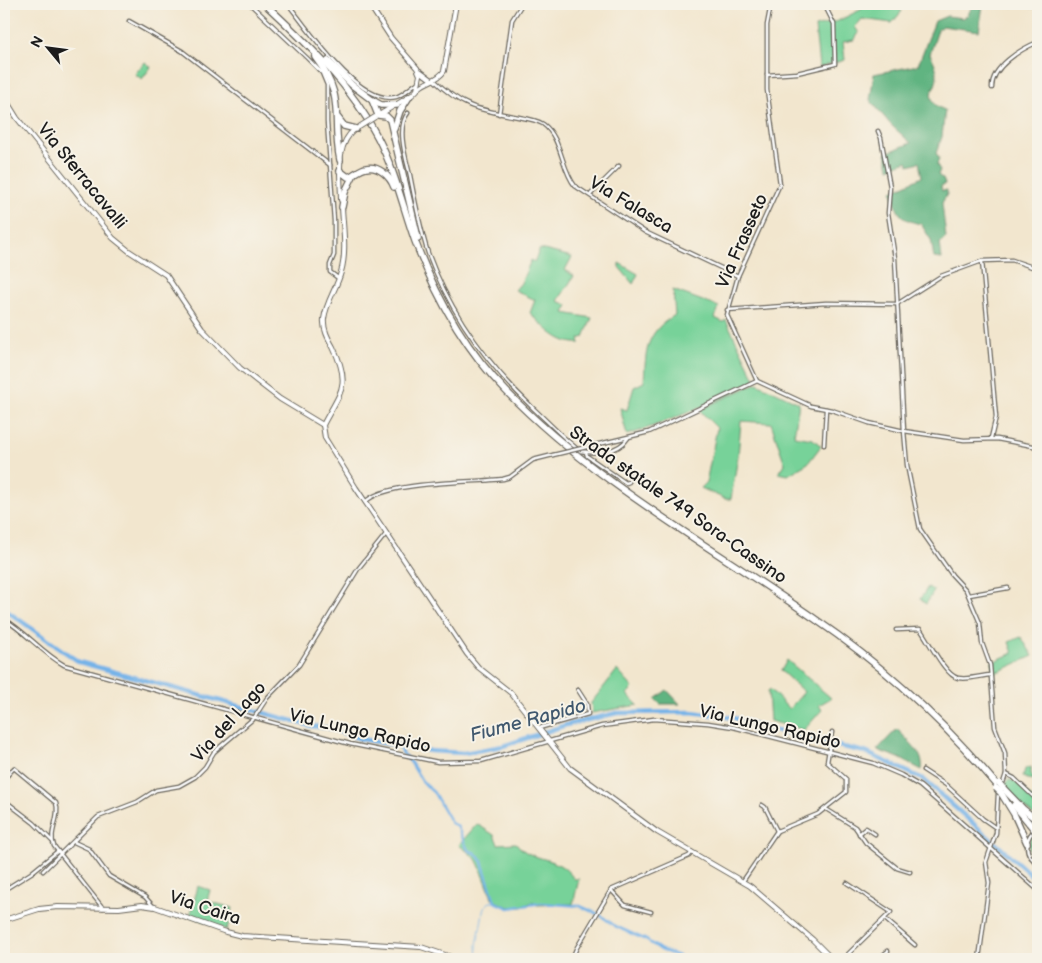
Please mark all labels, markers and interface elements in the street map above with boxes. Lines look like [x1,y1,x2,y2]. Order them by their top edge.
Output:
north arrow [22,22,72,72]
text: N [27,33,47,51]
street label: Via Sferracavalli [33,119,131,233]
street label: Via Falasca [586,172,676,238]
street label: Via Frasseto [712,191,772,291]
street label: Strada statale 749 Sora-Cassino [565,422,791,588]
street label: Via del Lago [187,677,271,767]
water label: Fiume Rapido [467,694,589,748]
street label: Via Lungo Rapido [697,701,843,753]
street label: Via Lungo Rapido [287,705,433,757]
street label: Via Caira [167,887,243,929]

